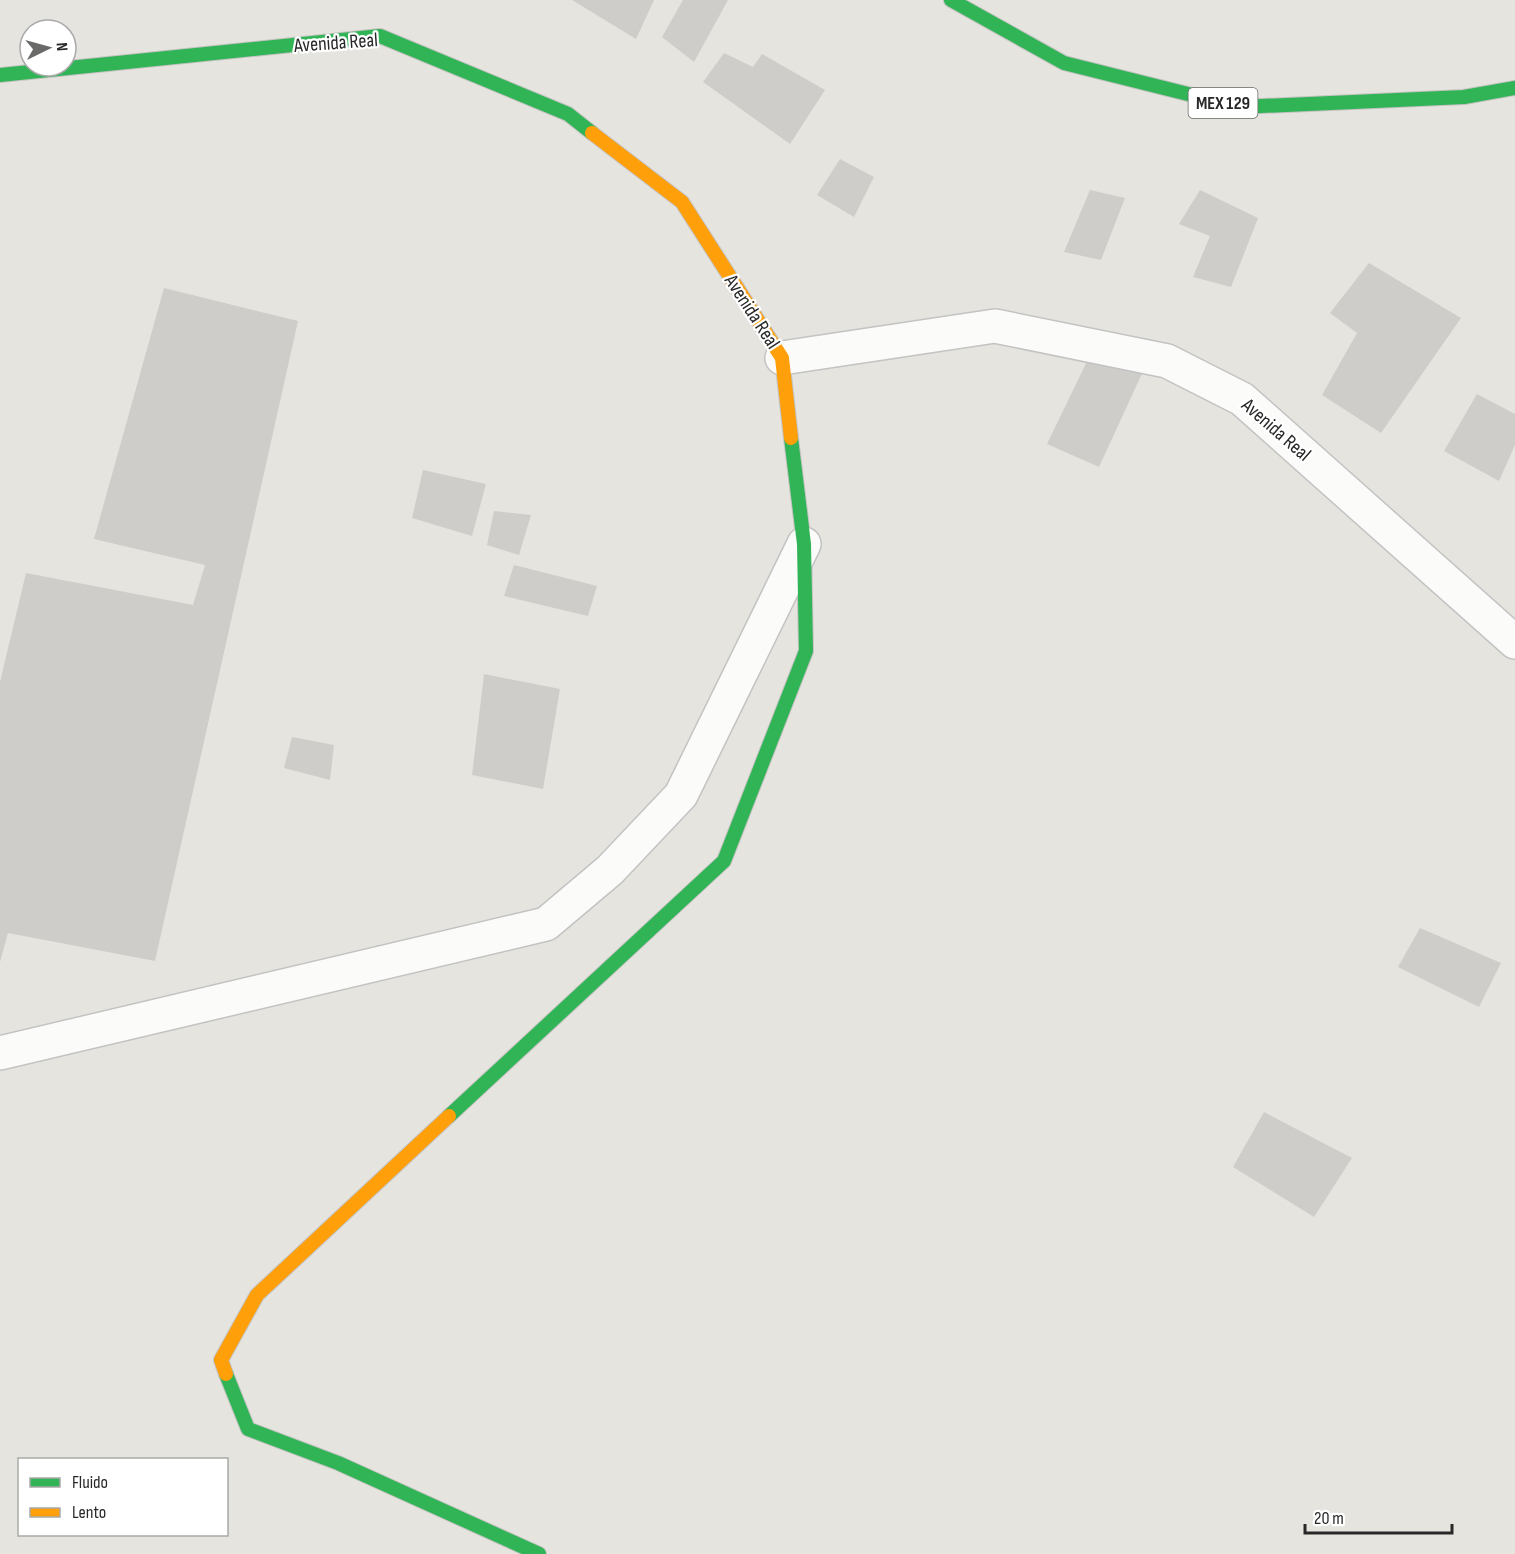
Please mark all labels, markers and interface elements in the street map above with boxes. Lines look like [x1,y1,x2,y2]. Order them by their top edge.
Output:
north arrow [18,18,78,78]
street label: Avenida Real [292,28,379,58]
text: N [52,42,71,52]
road number: MEX 129 [1188,88,1258,118]
street label: Avenida Real [719,269,785,354]
street label: Avenida Real [1236,393,1316,467]
legend [18,1458,228,1536]
text: Fluido [72,1472,108,1493]
scale bar [1305,1497,1452,1535]
text: Lento [72,1502,106,1523]
text: 20 m [1314,1508,1344,1529]

